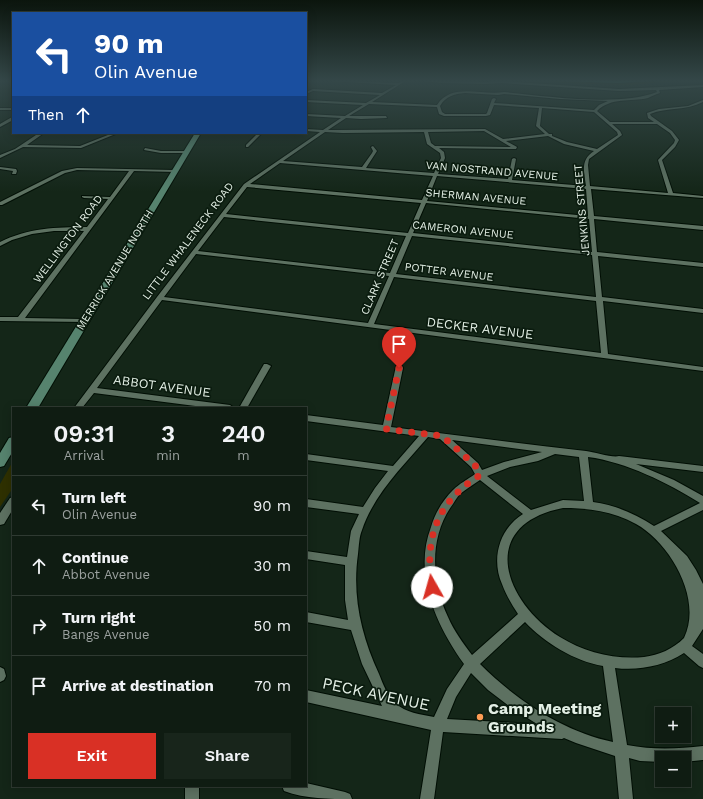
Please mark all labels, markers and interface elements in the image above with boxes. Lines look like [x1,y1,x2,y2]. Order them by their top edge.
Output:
text: 90 m [94,27,164,60]
icon: left [28,28,80,80]
text: Olin Avenue [94,61,198,82]
icon: ahead [72,104,94,126]
text: Then [28,106,64,124]
street label: VAN NOSTRAND AVENUE [425,159,559,183]
street label: JENKINS STREET [571,163,592,256]
street label: LITTLE WHALENECK ROAD [140,180,236,302]
street label: SHERMAN AVENUE [425,186,527,208]
street label: WELLINGTON ROAD [31,192,105,286]
street label: MERRICK AVENUE NORTH [74,208,156,332]
street label: CAMERON AVENUE [412,218,514,242]
street label: CLARK STREET [358,237,402,317]
street label: POTTER AVENUE [404,260,494,284]
street label: DECKER AVENUE [426,314,534,342]
pin [382,327,416,368]
icon: arrive [388,333,410,355]
street label: ABBOT AVENUE [112,372,212,400]
text: 09:31 [53,420,115,448]
text: 3 [161,420,175,448]
text: 240 [221,420,266,448]
text: Arrival [64,448,104,463]
text: min [156,448,180,463]
text: m [237,448,250,463]
text: Turn left [62,489,126,507]
icon: left [28,495,50,517]
text: 90 m [253,497,291,515]
text: Olin Avenue [62,507,137,522]
text: Continue [62,549,129,567]
icon: ahead [28,555,50,577]
text: 30 m [254,557,291,575]
position arrow [411,566,453,608]
text: Abbot Avenue [62,567,150,582]
text: Turn right [62,609,135,627]
icon: right [28,615,50,637]
text: 50 m [254,617,291,635]
text: Bangs Avenue [62,627,150,642]
street label: PECK AVENUE [321,673,431,715]
icon: arrive [28,675,50,697]
text: Arrive at destination [62,677,214,695]
text: 70 m [254,677,291,695]
place label: Camp Meeting Grounds [488,699,601,736]
map controls [655,707,691,787]
button: + [655,707,691,743]
marker: Camp Meeting Grounds [475,712,485,722]
button: Exit [28,733,156,779]
button: Share [164,733,291,779]
button: − [655,751,691,787]

